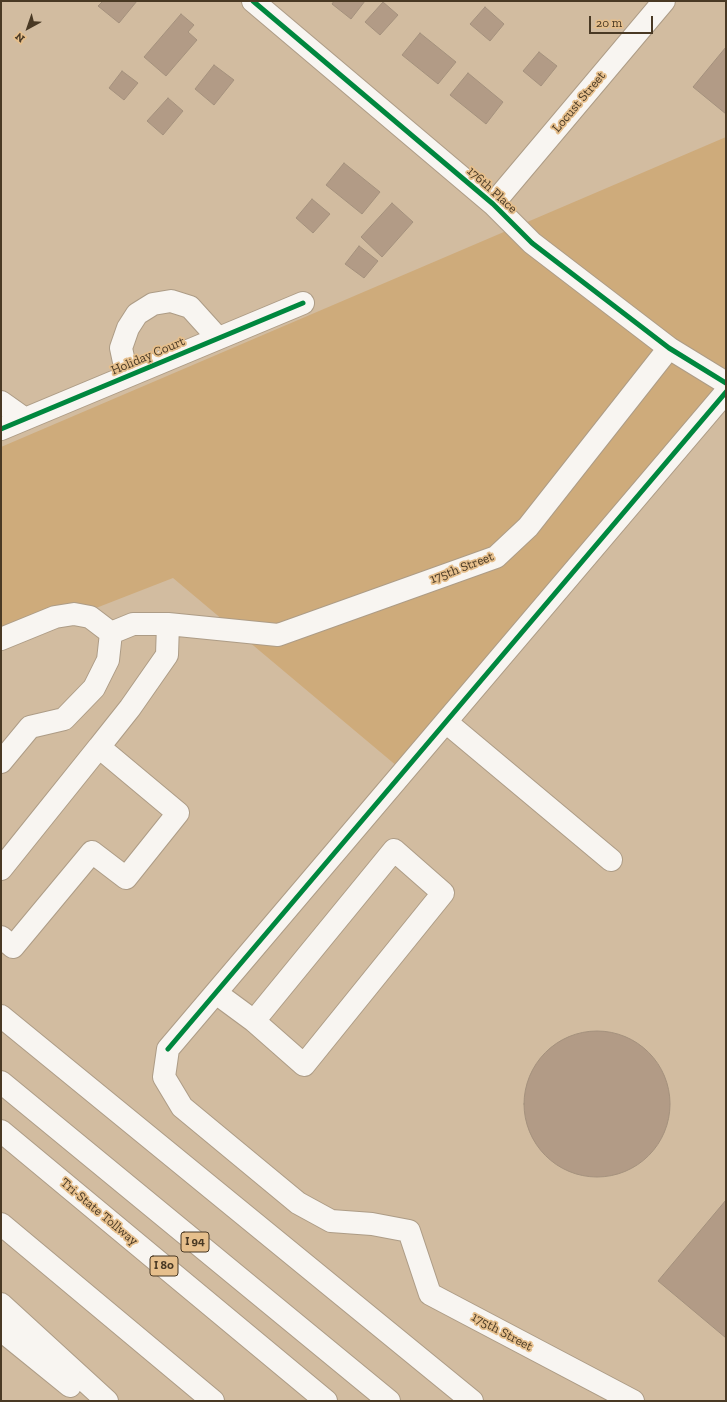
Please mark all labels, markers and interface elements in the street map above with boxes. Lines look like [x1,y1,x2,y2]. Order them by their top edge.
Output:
north arrow [8,8,48,48]
scale bar [591,8,655,34]
text: 20 m [596,16,622,30]
text: N [13,30,27,45]
street label: Locust Street [549,68,609,136]
street label: 176th Place [464,163,520,217]
street label: Holiday Court [109,333,187,379]
street label: 175th Street [428,549,496,587]
street label: Tri-State Tollway [57,1175,141,1249]
road number: I 94 [181,1232,209,1252]
road number: I 80 [150,1256,178,1276]
street label: 175th Street [469,1309,535,1355]

